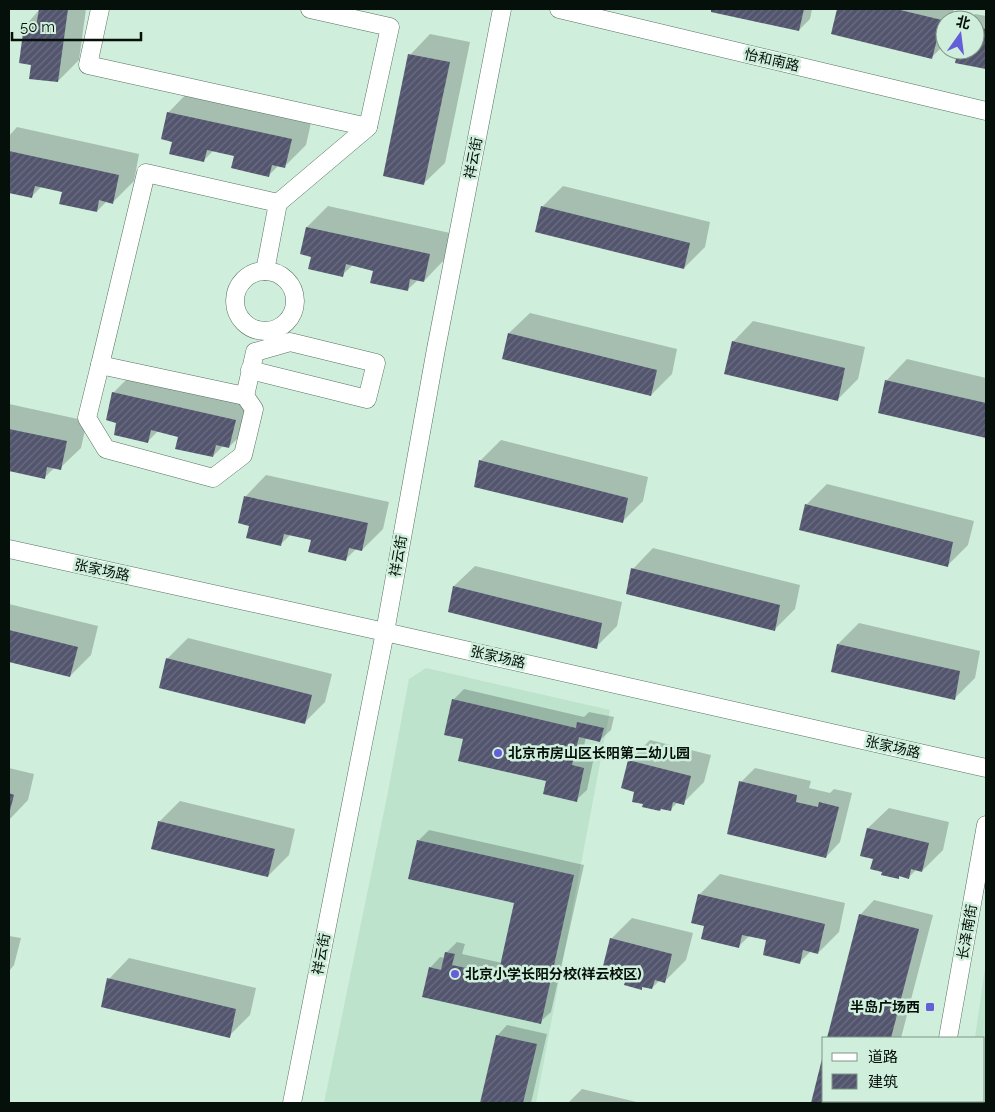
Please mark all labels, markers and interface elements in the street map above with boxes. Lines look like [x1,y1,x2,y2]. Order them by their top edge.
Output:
scale bar [12,10,141,42]
north arrow [935,10,985,60]
text: 北 [954,13,972,32]
text: 50 m [20,18,55,36]
street label: 怡和南路 [743,46,801,74]
street label: 祥云街 [461,136,485,180]
street label: 祥云街 [386,534,410,578]
street label: 张家场路 [73,556,131,584]
street label: 张家场路 [469,643,527,671]
street label: 张家场路 [864,733,922,761]
place label: 北京市房山区长阳第二幼儿园 [508,745,690,761]
marker: 北京市房山区长阳第二幼儿园 [492,747,504,759]
street label: 长泽南街 [954,903,980,961]
street label: 祥云街 [309,932,333,976]
place label: 北京小学长阳分校(祥云校区) [465,966,642,982]
marker: 北京小学长阳分校(祥云校区) [449,968,461,980]
place label: 半岛广场西 [850,999,920,1015]
marker: 半岛广场西 [924,1001,936,1013]
legend [822,1037,985,1102]
text: 道路 [868,1048,898,1066]
text: 建筑 [868,1073,898,1091]

